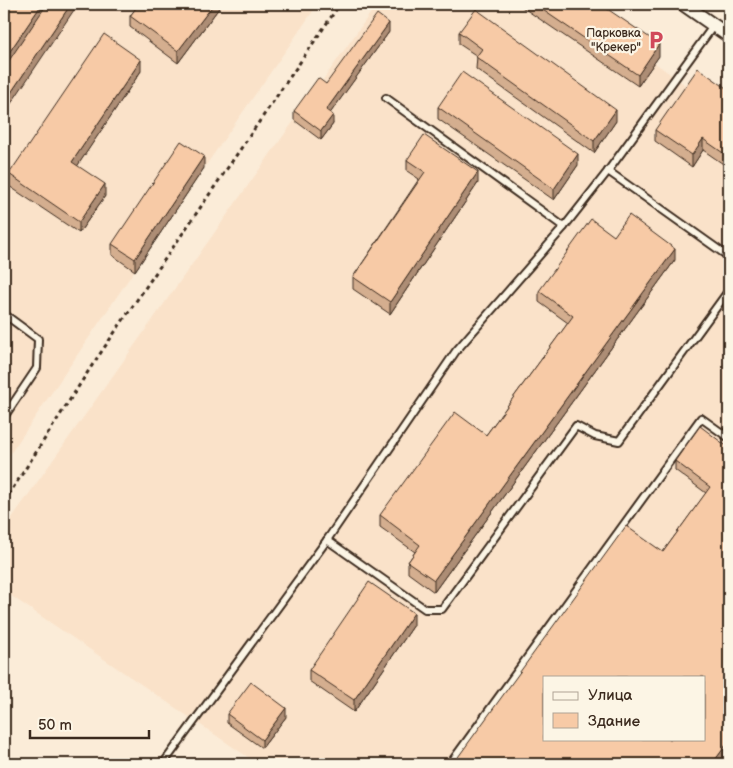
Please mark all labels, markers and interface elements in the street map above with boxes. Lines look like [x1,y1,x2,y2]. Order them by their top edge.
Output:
place label: Парковка "Крекер" [586,26,641,55]
parking icon: Парковка "Крекер" [645,29,667,51]
legend [543,676,706,740]
text: Улица [588,686,633,705]
scale bar [30,708,149,740]
text: Здание [588,712,640,731]
text: 50 m [38,716,72,735]

